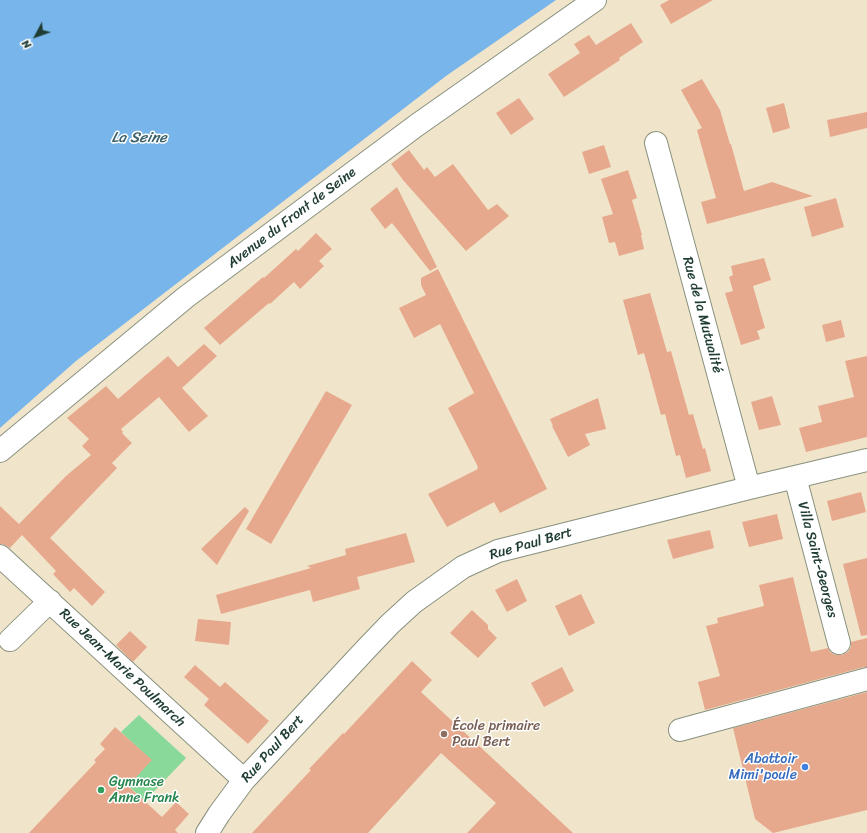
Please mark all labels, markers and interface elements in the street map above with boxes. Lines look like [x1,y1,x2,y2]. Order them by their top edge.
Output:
north arrow [16,16,56,56]
text: N [17,35,36,53]
water label: La Seine [112,129,166,147]
street label: Avenue du Front de Seine [224,164,360,272]
street label: Rue de la Mutualité [678,255,726,375]
street label: Villa Saint-Georges [793,500,841,620]
street label: Rue Paul Bert [488,524,574,564]
street label: Rue Jean-Marie Poulmarch [56,605,188,731]
street label: Rue Paul Bert [238,712,308,786]
place label: École primaire Paul Bert [452,718,540,750]
marker: École primaire Paul Bert [439,729,449,739]
place label: Abattoir Mimi'poule [729,751,797,784]
marker: Abattoir Mimi'poule [800,762,810,772]
place label: Gymnase Anne Frank [109,774,179,806]
marker: Gymnase Anne Frank [96,785,106,795]

